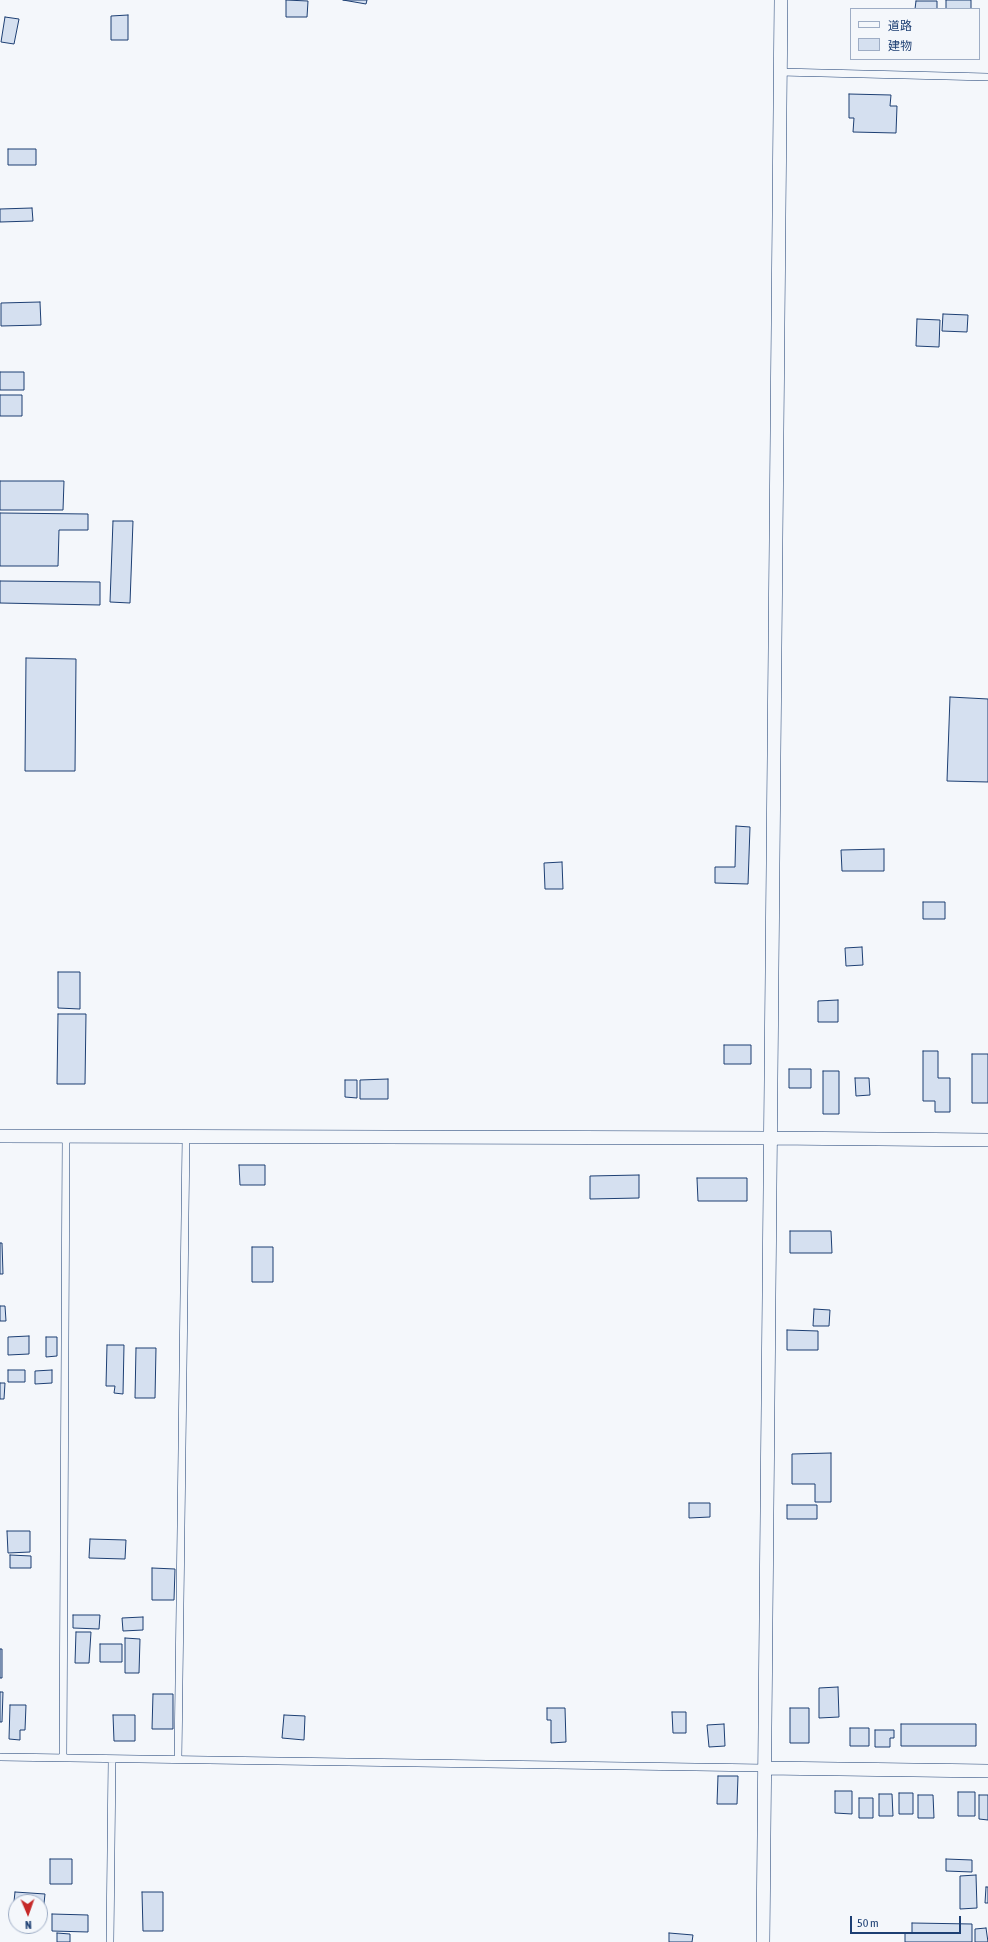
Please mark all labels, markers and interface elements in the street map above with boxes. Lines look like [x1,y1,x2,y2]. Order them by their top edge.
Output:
legend [850,8,980,60]
text: 道路 [888,19,912,33]
text: 建物 [888,39,912,53]
north arrow [8,1894,48,1934]
scale bar [852,1908,963,1934]
text: 50 m [857,1916,879,1930]
text: N [25,1919,32,1931]

